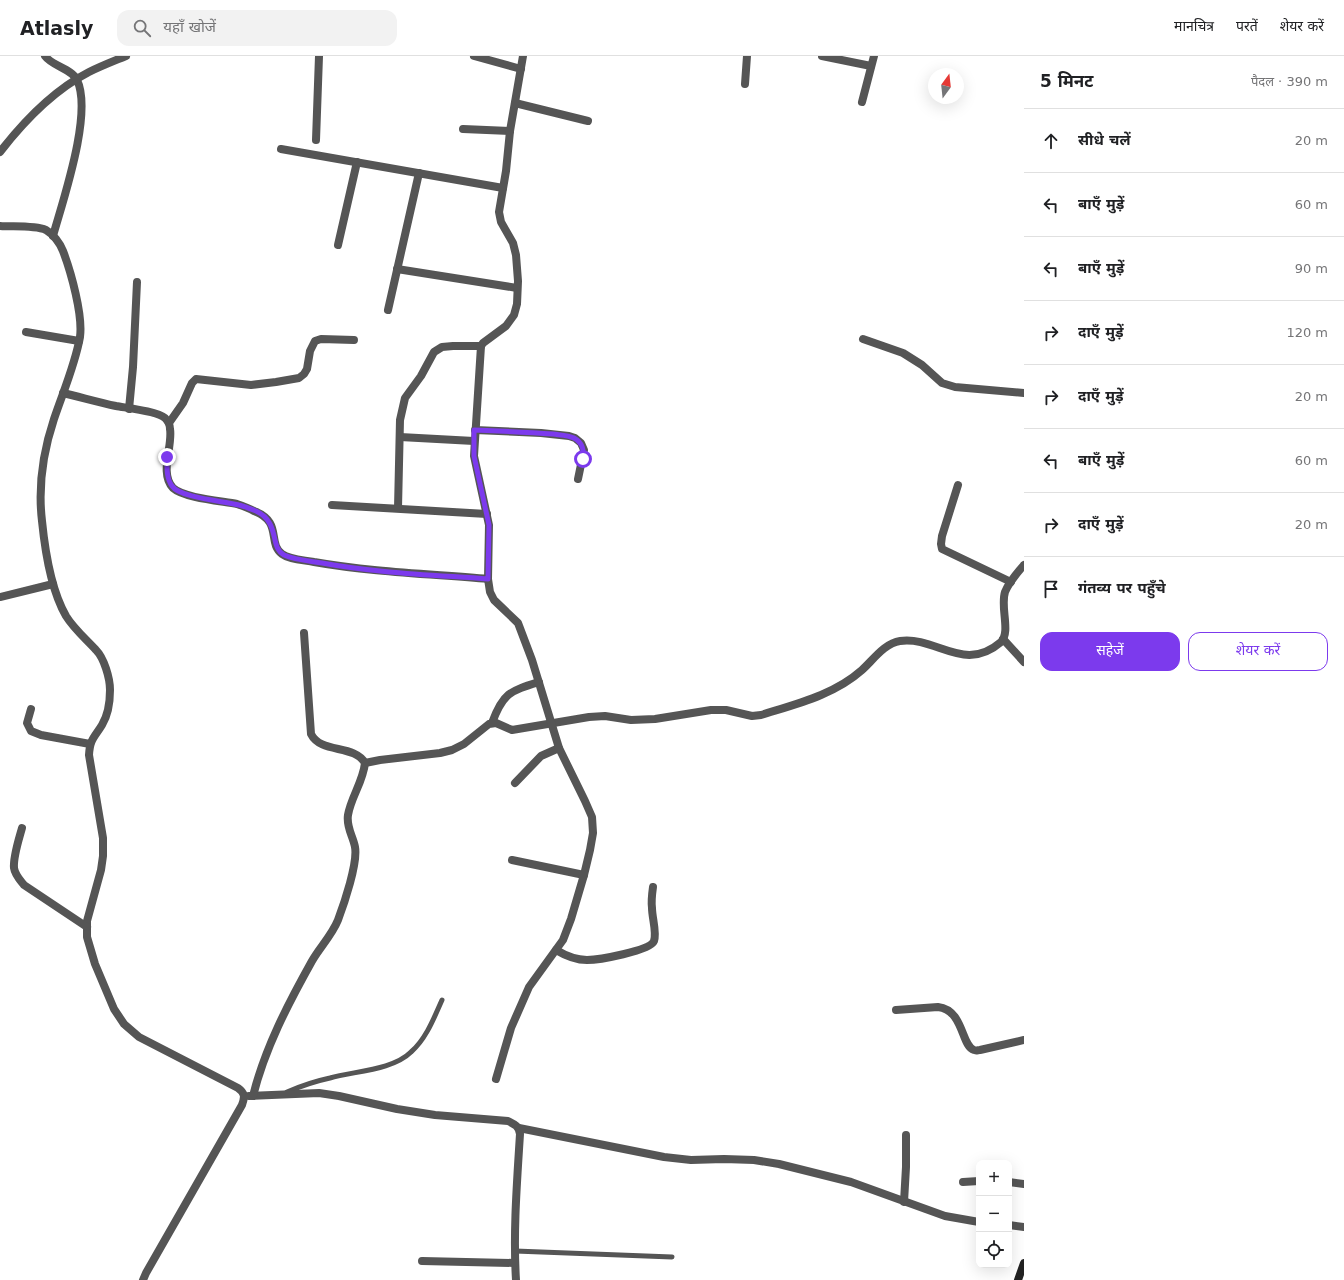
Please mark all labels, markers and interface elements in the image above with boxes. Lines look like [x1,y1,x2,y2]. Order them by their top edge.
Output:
search box [117,10,397,46]
text: Atlasly [20,17,93,39]
icon: search [131,17,153,39]
text: यहाँ खोजें [163,18,216,36]
text: मानचित्र [1174,18,1214,34]
text: परतें [1236,18,1258,34]
text: शेयर करें [1280,18,1324,34]
north arrow [928,68,964,104]
text: 5 मिनट [1040,71,1093,91]
text: पैदल · 390 m [1251,74,1328,89]
icon: ahead [1040,130,1062,152]
text: सीधे चलें [1078,131,1131,149]
text: 20 m [1295,133,1328,148]
icon: left [1040,194,1062,216]
text: बाएँ मुड़ें [1078,195,1124,213]
text: 60 m [1295,197,1328,212]
icon: left [1040,258,1062,280]
text: बाएँ मुड़ें [1078,259,1124,277]
text: 90 m [1295,261,1328,276]
icon: right [1040,322,1062,344]
text: दाएँ मुड़ें [1078,323,1124,341]
text: 120 m [1286,325,1328,340]
icon: right [1040,386,1062,408]
text: दाएँ मुड़ें [1078,387,1124,405]
text: 20 m [1295,389,1328,404]
route end [158,448,176,466]
route start [574,450,592,468]
icon: left [1040,450,1062,472]
text: बाएँ मुड़ें [1078,451,1124,469]
text: 60 m [1295,453,1328,468]
icon: right [1040,514,1062,536]
text: दाएँ मुड़ें [1078,515,1124,533]
text: 20 m [1295,517,1328,532]
icon: arrive [1040,578,1062,600]
text: गंतव्य पर पहुँचे [1078,579,1166,597]
button: सहेजें [1040,632,1180,671]
button: शेयर करें [1188,632,1328,671]
map controls [976,1160,1012,1268]
button: + [976,1160,1012,1196]
button: − [976,1196,1012,1232]
button: locate [976,1232,1012,1268]

